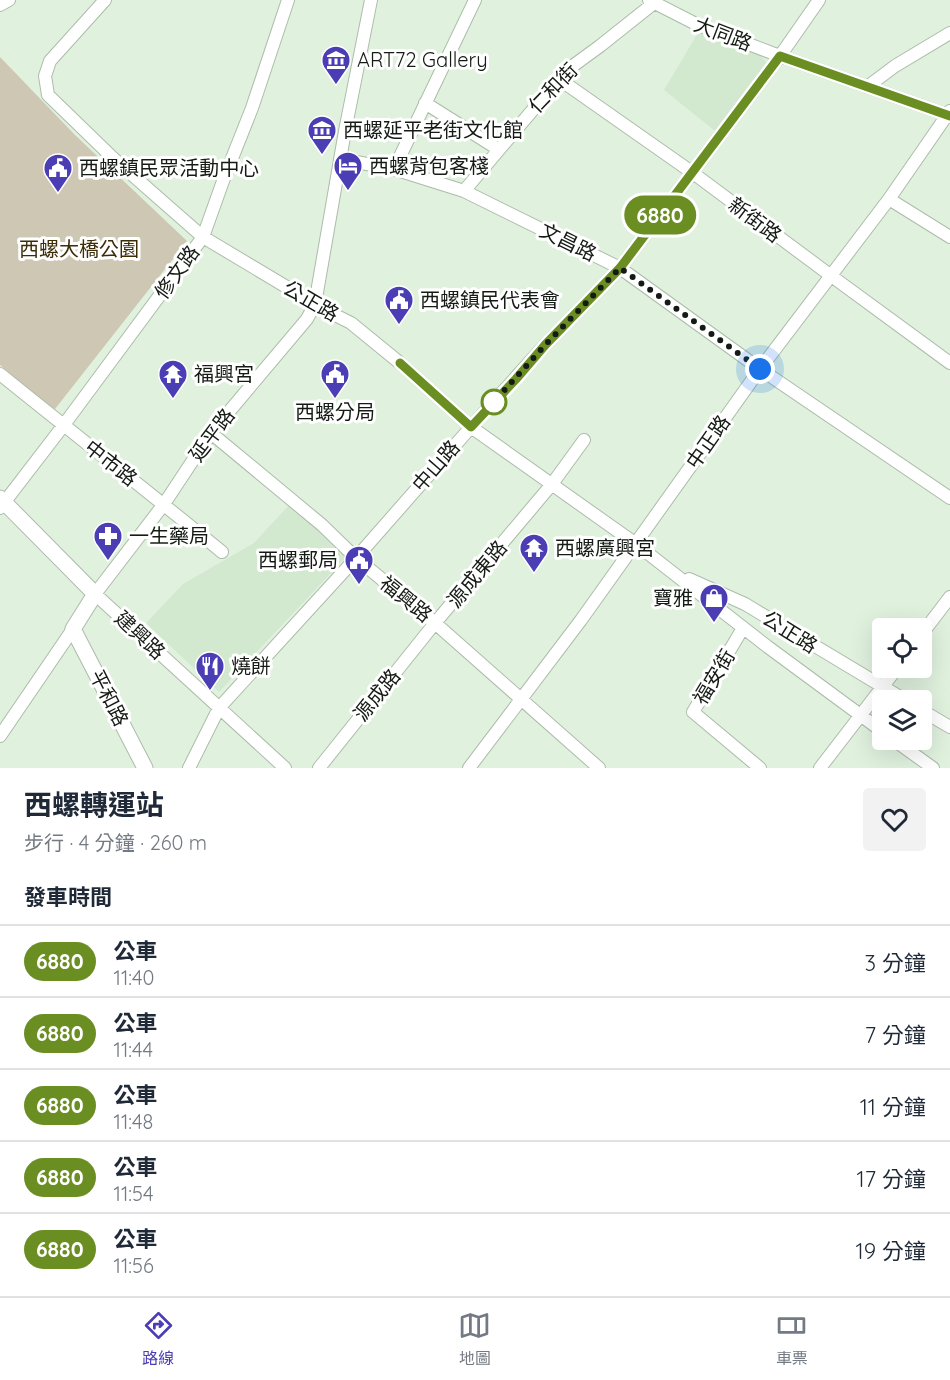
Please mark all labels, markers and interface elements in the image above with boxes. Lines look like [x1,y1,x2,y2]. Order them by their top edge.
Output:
street label: 大同路 [691,11,756,56]
museum icon: ART72 Gallery [320,44,352,86]
place label: ART72 Gallery [357,47,488,72]
street label: 仁和街 [523,57,582,118]
museum icon: 西螺延平老街文化館 [306,114,338,156]
place label: 西螺延平老街文化館 [343,117,523,142]
hotel icon: 西螺背包客棧 [332,150,364,192]
public building icon: 西螺鎮民眾活動中心 [42,152,74,194]
place label: 西螺背包客棧 [369,153,489,178]
place label: 西螺鎮民眾活動中心 [79,155,259,180]
street label: 新街路 [724,192,787,248]
line badge: 6880 [618,196,702,234]
text: 6880 [636,202,684,228]
street label: 文昌路 [536,217,601,266]
park label: 西螺大橋公園 [19,236,139,261]
street label: 修文路 [149,240,204,303]
street label: 公正路 [279,275,343,326]
public building icon: 西螺鎮民代表會 [383,284,415,326]
place label: 西螺鎮民代表會 [420,287,560,312]
your location [745,354,775,384]
temple icon: 福興宮 [157,358,189,400]
public building icon: 西螺分局 [319,358,351,400]
place label: 福興宮 [194,361,254,386]
unlabelled marker [481,389,507,415]
place label: 西螺分局 [295,399,375,424]
street label: 延平路 [184,403,240,466]
street label: 中正路 [680,410,735,473]
street label: 中市路 [80,434,143,491]
street label: 中山路 [407,435,465,497]
pharmacy icon: 一生藥局 [92,520,124,562]
place label: 一生藥局 [129,523,209,548]
temple icon: 西螺廣興宮 [518,532,550,574]
street label: 源成東路 [441,535,512,612]
place label: 西螺廣興宮 [555,535,655,560]
public building icon: 西螺郵局 [343,544,375,586]
place label: 西螺郵局 [258,547,338,572]
street label: 福興路 [375,570,437,627]
shop icon: 寶雅 [698,582,730,624]
place label: 寶雅 [653,585,693,610]
street label: 建興路 [110,605,171,664]
street label: 公正路 [758,605,822,658]
map controls [872,618,932,750]
button: locate [872,618,932,678]
street label: 福安街 [687,645,740,709]
restaurant icon: 燒餅 [194,650,226,692]
place label: 燒餅 [231,653,271,678]
street label: 源成路 [348,664,405,726]
street label: 平和路 [85,665,134,730]
button: layers [872,690,932,750]
text: 西螺轉運站 [24,787,164,822]
button: heart [863,788,926,851]
text: 步行 · 4 分鐘 · 260 m [24,830,207,855]
text: 發車時間 [24,883,112,911]
text: 公車 [114,937,158,965]
text: 6880 [36,948,84,974]
text: 3 分鐘 [864,949,926,977]
text: 11:40 [114,965,155,990]
text: 公車 [114,1009,158,1037]
text: 6880 [36,1020,84,1046]
text: 7 分鐘 [865,1021,926,1049]
text: 11:44 [114,1037,153,1062]
text: 公車 [114,1081,158,1109]
text: 6880 [36,1092,84,1118]
text: 11 分鐘 [860,1093,926,1121]
text: 11:48 [114,1109,153,1134]
text: 公車 [114,1153,158,1181]
text: 6880 [36,1164,84,1190]
text: 17 分鐘 [857,1165,926,1193]
text: 11:54 [114,1181,154,1206]
text: 公車 [114,1225,158,1253]
text: 6880 [36,1236,84,1262]
text: 19 分鐘 [856,1237,926,1265]
text: 11:56 [114,1253,154,1278]
tab: 路線 [142,1309,175,1369]
tab: 地圖 [458,1309,491,1369]
tab: 車票 [775,1309,808,1369]

